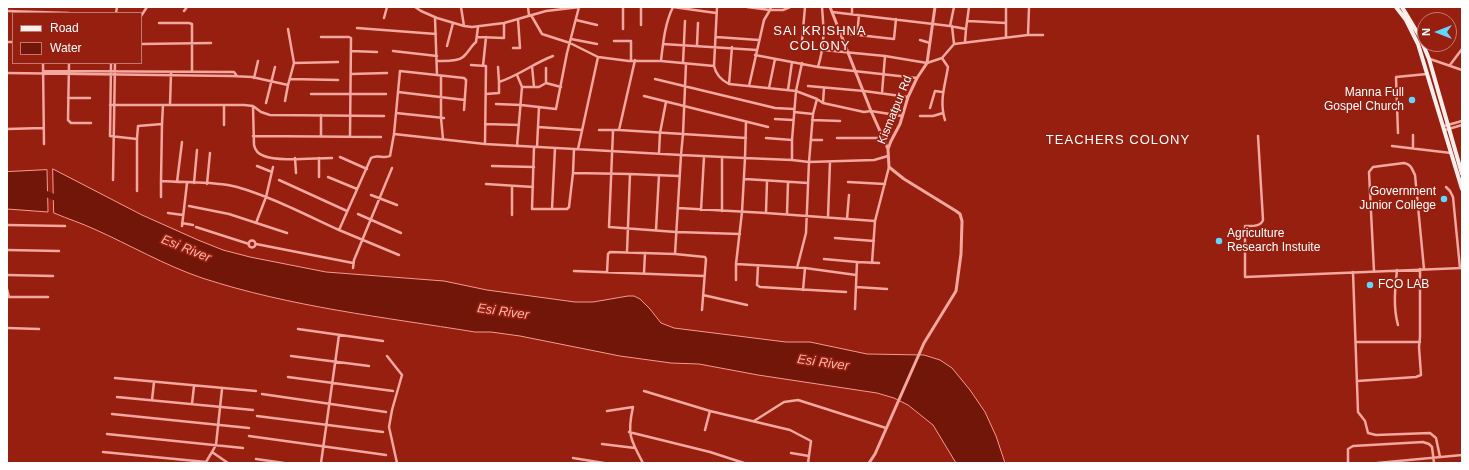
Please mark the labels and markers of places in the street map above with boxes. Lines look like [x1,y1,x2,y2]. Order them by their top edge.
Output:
place label: Manna Full Gospel Church [1324,86,1404,114]
marker: Manna Full Gospel Church [1407,95,1417,105]
place label: Government Junior College [1359,185,1436,213]
marker: Government Junior College [1439,194,1449,204]
place label: Agriculture Research Instuite [1227,227,1320,255]
marker: Agriculture Research Instuite [1214,236,1224,246]
place label: FCO LAB [1378,278,1429,292]
marker: FCO LAB [1365,280,1375,290]

